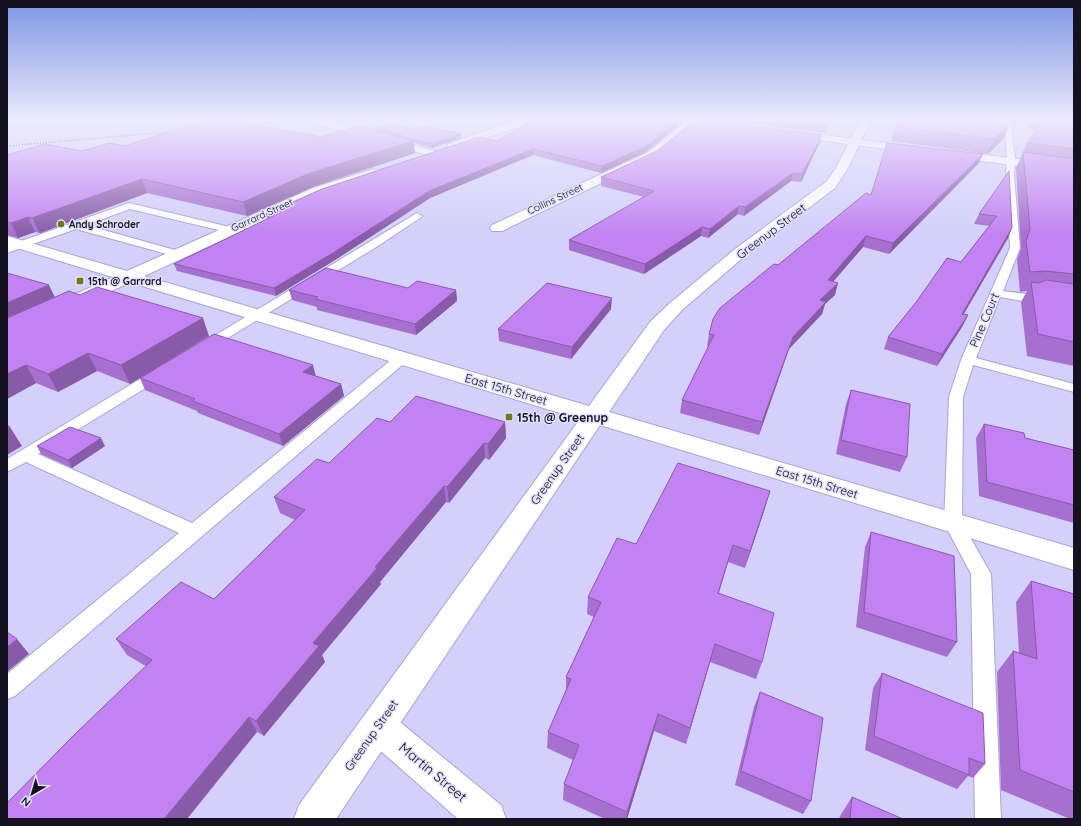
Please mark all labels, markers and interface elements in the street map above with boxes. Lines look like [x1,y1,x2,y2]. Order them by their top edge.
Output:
street label: Collins Street [525,180,585,218]
street label: Garrard Street [229,195,296,234]
street label: Greenup Street [733,200,809,262]
place label: Andy Schroder [69,218,141,231]
marker: Andy Schroder [56,219,66,229]
place label: 15th @ Garrard [88,275,161,288]
marker: 15th @ Garrard [75,276,85,286]
street label: Pine Court [966,291,1002,349]
street label: East 15th Street [463,370,549,408]
place label: 15th @ Greenup [517,410,608,425]
marker: 15th @ Greenup [504,412,514,422]
street label: Greenup Street [527,431,587,507]
street label: East 15th Street [774,462,860,502]
street label: Greenup Street [341,697,401,773]
street label: Martin Street [395,738,471,806]
north arrow [12,774,52,814]
text: N [18,794,33,810]

